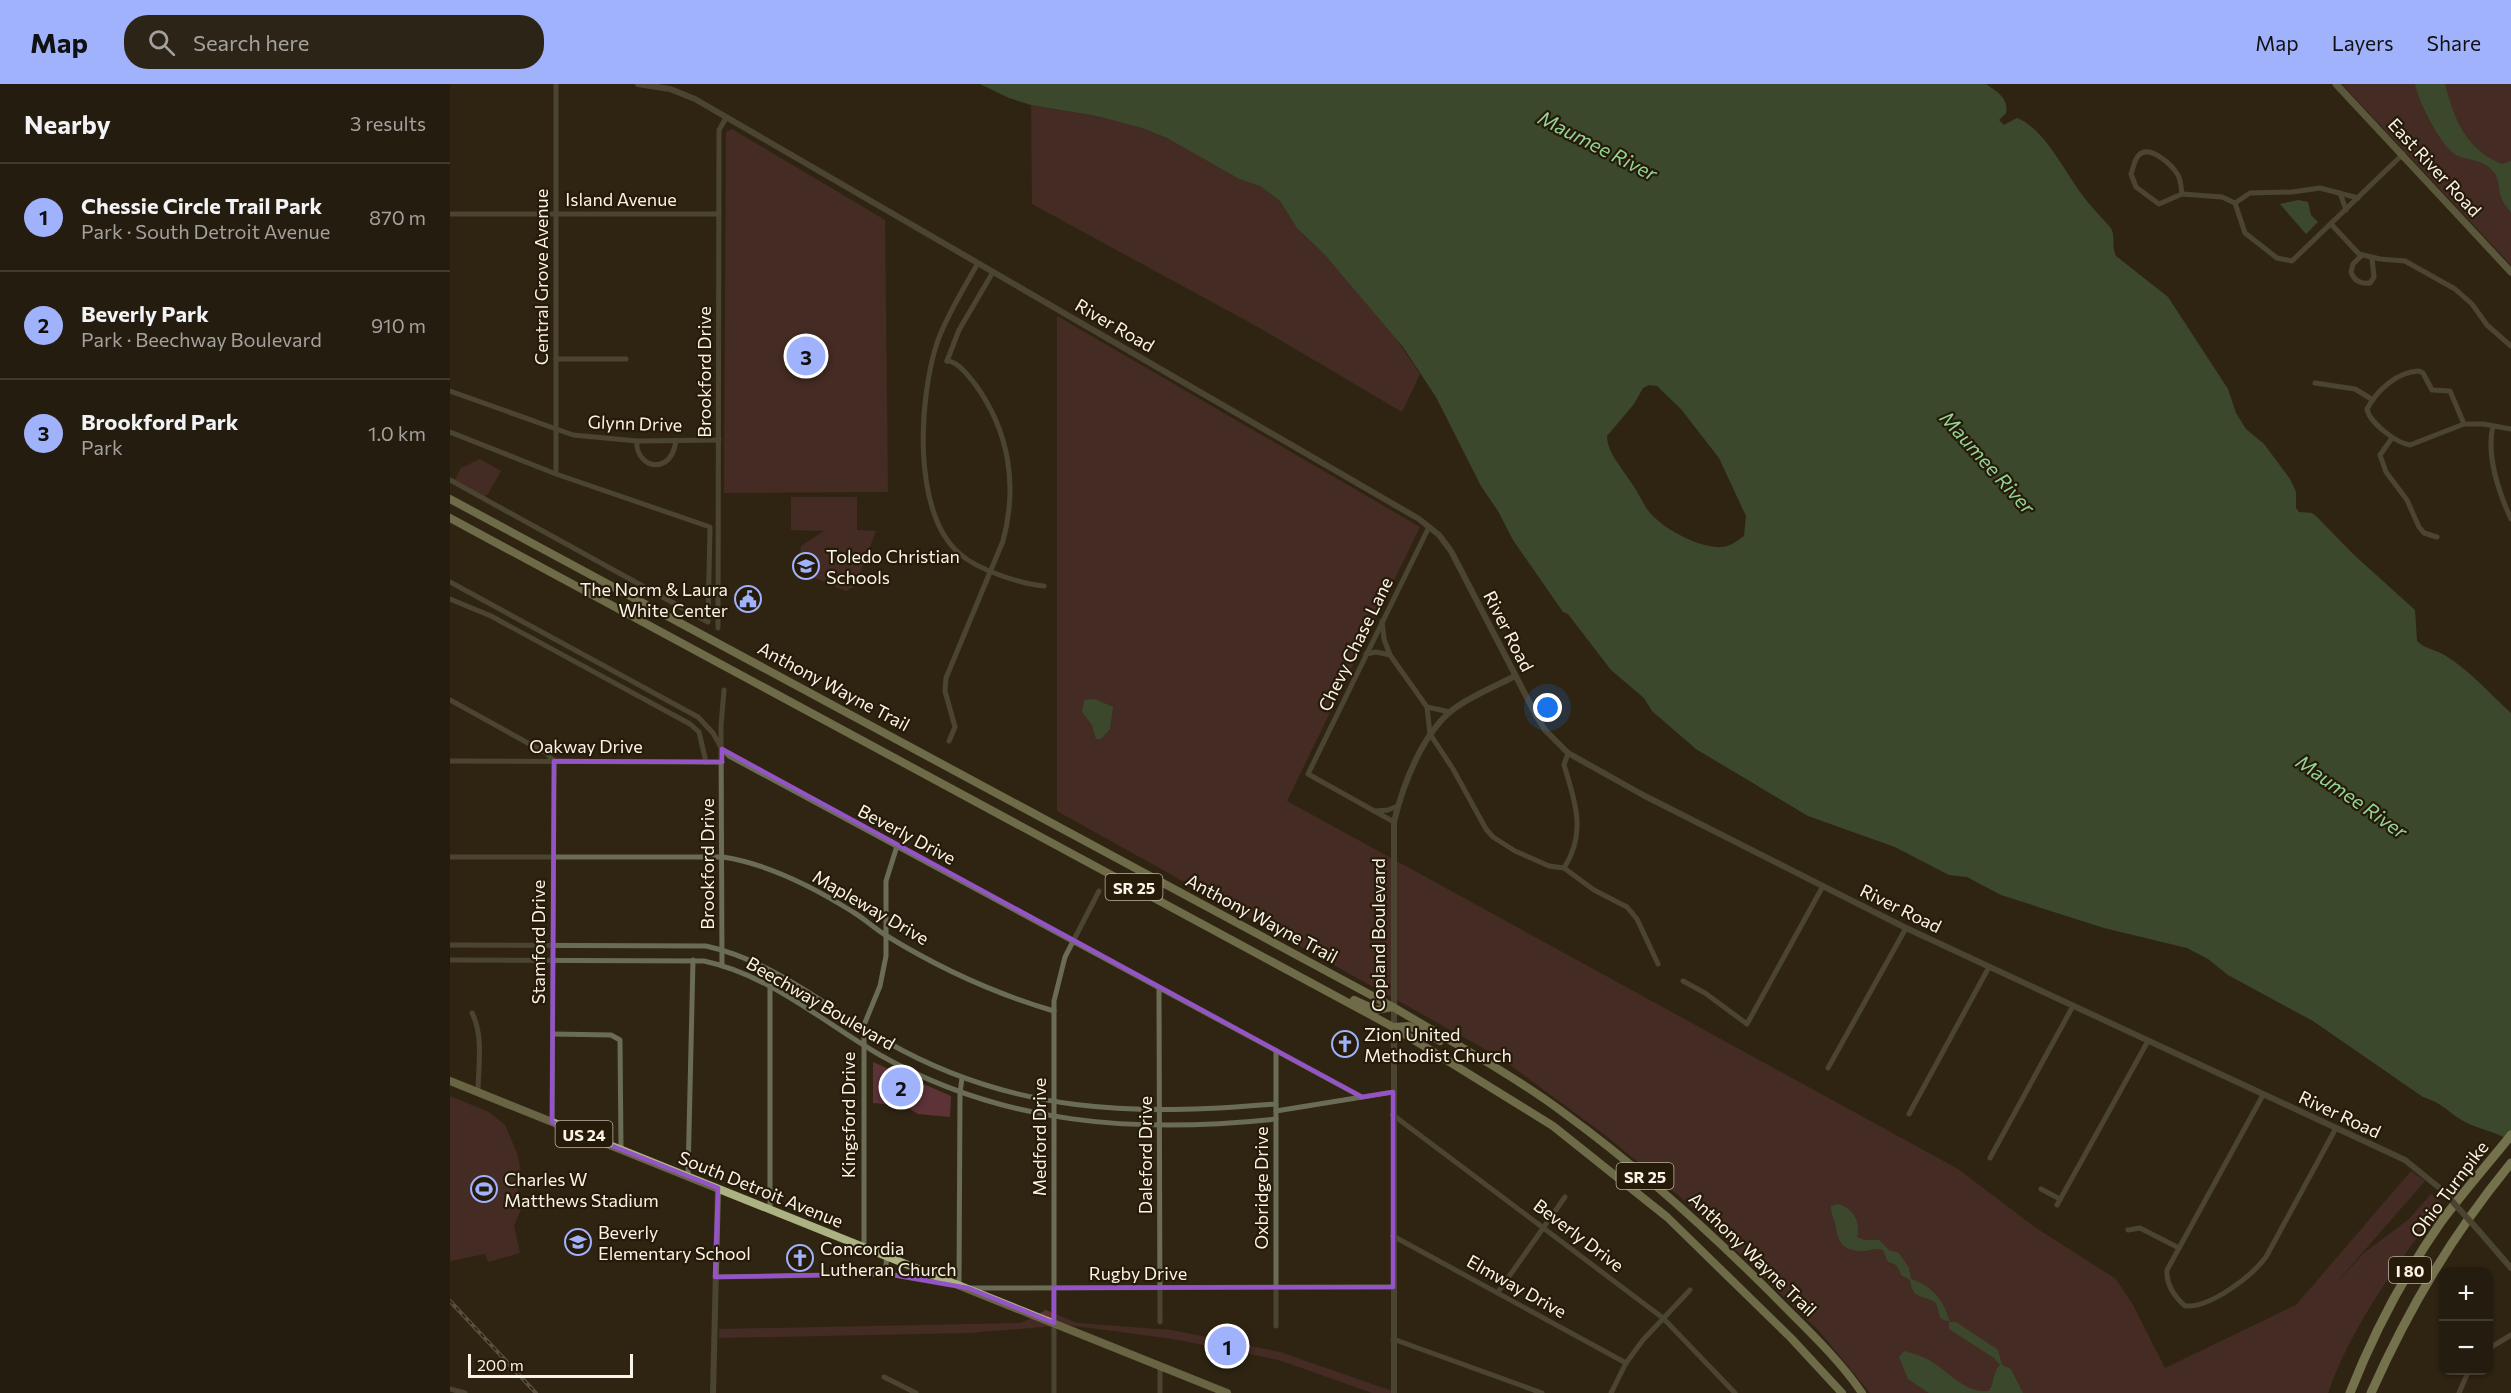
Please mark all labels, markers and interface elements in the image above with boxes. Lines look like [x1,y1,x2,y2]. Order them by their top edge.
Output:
search box [124,15,544,69]
text: Map [30,25,88,59]
icon: search [145,26,178,59]
text: Search here [193,29,309,56]
text: Map [2255,30,2299,55]
text: Layers [2332,30,2394,55]
text: Share [2427,30,2481,55]
water label: Maumee River [1535,105,1662,186]
text: Nearby [24,108,111,139]
text: 3 results [350,111,426,135]
street label: East River Road [2384,113,2486,221]
street label: Island Avenue [565,188,677,210]
street label: Central Grove Avenue [530,189,552,365]
text: Chessie Circle Trail Park [81,192,322,219]
text: 1 [39,205,48,229]
text: 870 m [369,205,426,229]
text: Park · South Detroit Avenue [81,219,330,243]
street label: River Road [1071,294,1159,356]
text: Beverly Park [81,300,209,327]
street label: Brookford Drive [693,306,715,438]
text: 2 [38,313,49,337]
text: 910 m [371,313,426,337]
text: Park · Beechway Boulevard [81,327,322,351]
pin: 3 [786,334,826,378]
water label: Maumee River [1936,406,2041,519]
text: Brookford Park [81,408,238,435]
street label: Glynn Drive [587,410,683,436]
text: 3 [38,421,49,445]
text: 1.0 km [368,421,426,445]
text: Park [81,435,123,459]
place label: Toledo Christian Schools [826,545,960,588]
school or university icon: Toledo Christian Schools [791,551,821,581]
street label: Chevy Chase Lane [1313,573,1397,715]
place label: The Norm & Laura White Center [580,578,728,621]
public building icon: The Norm & Laura White Center [733,584,763,614]
street label: River Road [1479,587,1539,675]
street label: Anthony Wayne Trail [754,637,914,735]
your location [1533,693,1562,722]
street label: Oakway Drive [529,735,643,757]
water label: Maumee River [2292,749,2413,844]
street label: Brookford Drive [696,798,718,930]
street label: Beverly Drive [854,799,960,869]
street label: Copland Boulevard [1367,858,1389,1012]
street label: Mapleway Drive [809,865,933,949]
street label: Anthony Wayne Trail [1182,869,1342,967]
road number: SR 25 [1106,874,1162,900]
street label: River Road [1857,879,1945,937]
street label: Stamford Drive [527,880,549,1004]
street label: Beechway Boulevard [743,952,899,1054]
place label: Zion United Methodist Church [1364,1023,1512,1066]
church icon: Zion United Methodist Church [1330,1029,1360,1059]
street label: Kingsford Drive [837,1052,859,1178]
pin: 2 [882,1064,920,1110]
street label: Medford Drive [1028,1078,1050,1196]
street label: River Road [2296,1085,2384,1143]
street label: Daleford Drive [1134,1096,1156,1214]
road number: US 24 [556,1121,612,1147]
street label: Oxbridge Drive [1250,1127,1272,1249]
street label: Ohio Turnpike [2405,1136,2493,1242]
street label: South Detroit Avenue [675,1146,847,1232]
road number: SR 25 [1616,1163,1674,1189]
place label: Charles W Matthews Stadium [504,1168,659,1211]
sports icon: Charles W Matthews Stadium [469,1174,499,1204]
street label: Anthony Wayne Trail [1685,1187,1821,1321]
street label: Beverly Drive [1530,1194,1628,1276]
place label: Beverly Elementary School [598,1221,751,1264]
school or university icon: Beverly Elementary School [563,1227,593,1257]
place label: Concordia Lutheran Church [820,1237,957,1280]
church icon: Concordia Lutheran Church [785,1243,815,1273]
street label: Elmway Drive [1463,1250,1571,1322]
road number: I 80 [2389,1257,2431,1283]
street label: Rugby Drive [1089,1262,1187,1284]
map controls [2439,1267,2493,1375]
button: + [2439,1267,2493,1321]
button: − [2439,1321,2493,1375]
pin: 1 [1208,1324,1246,1368]
scale bar [468,1351,633,1378]
text: 200 m [477,1355,524,1374]

